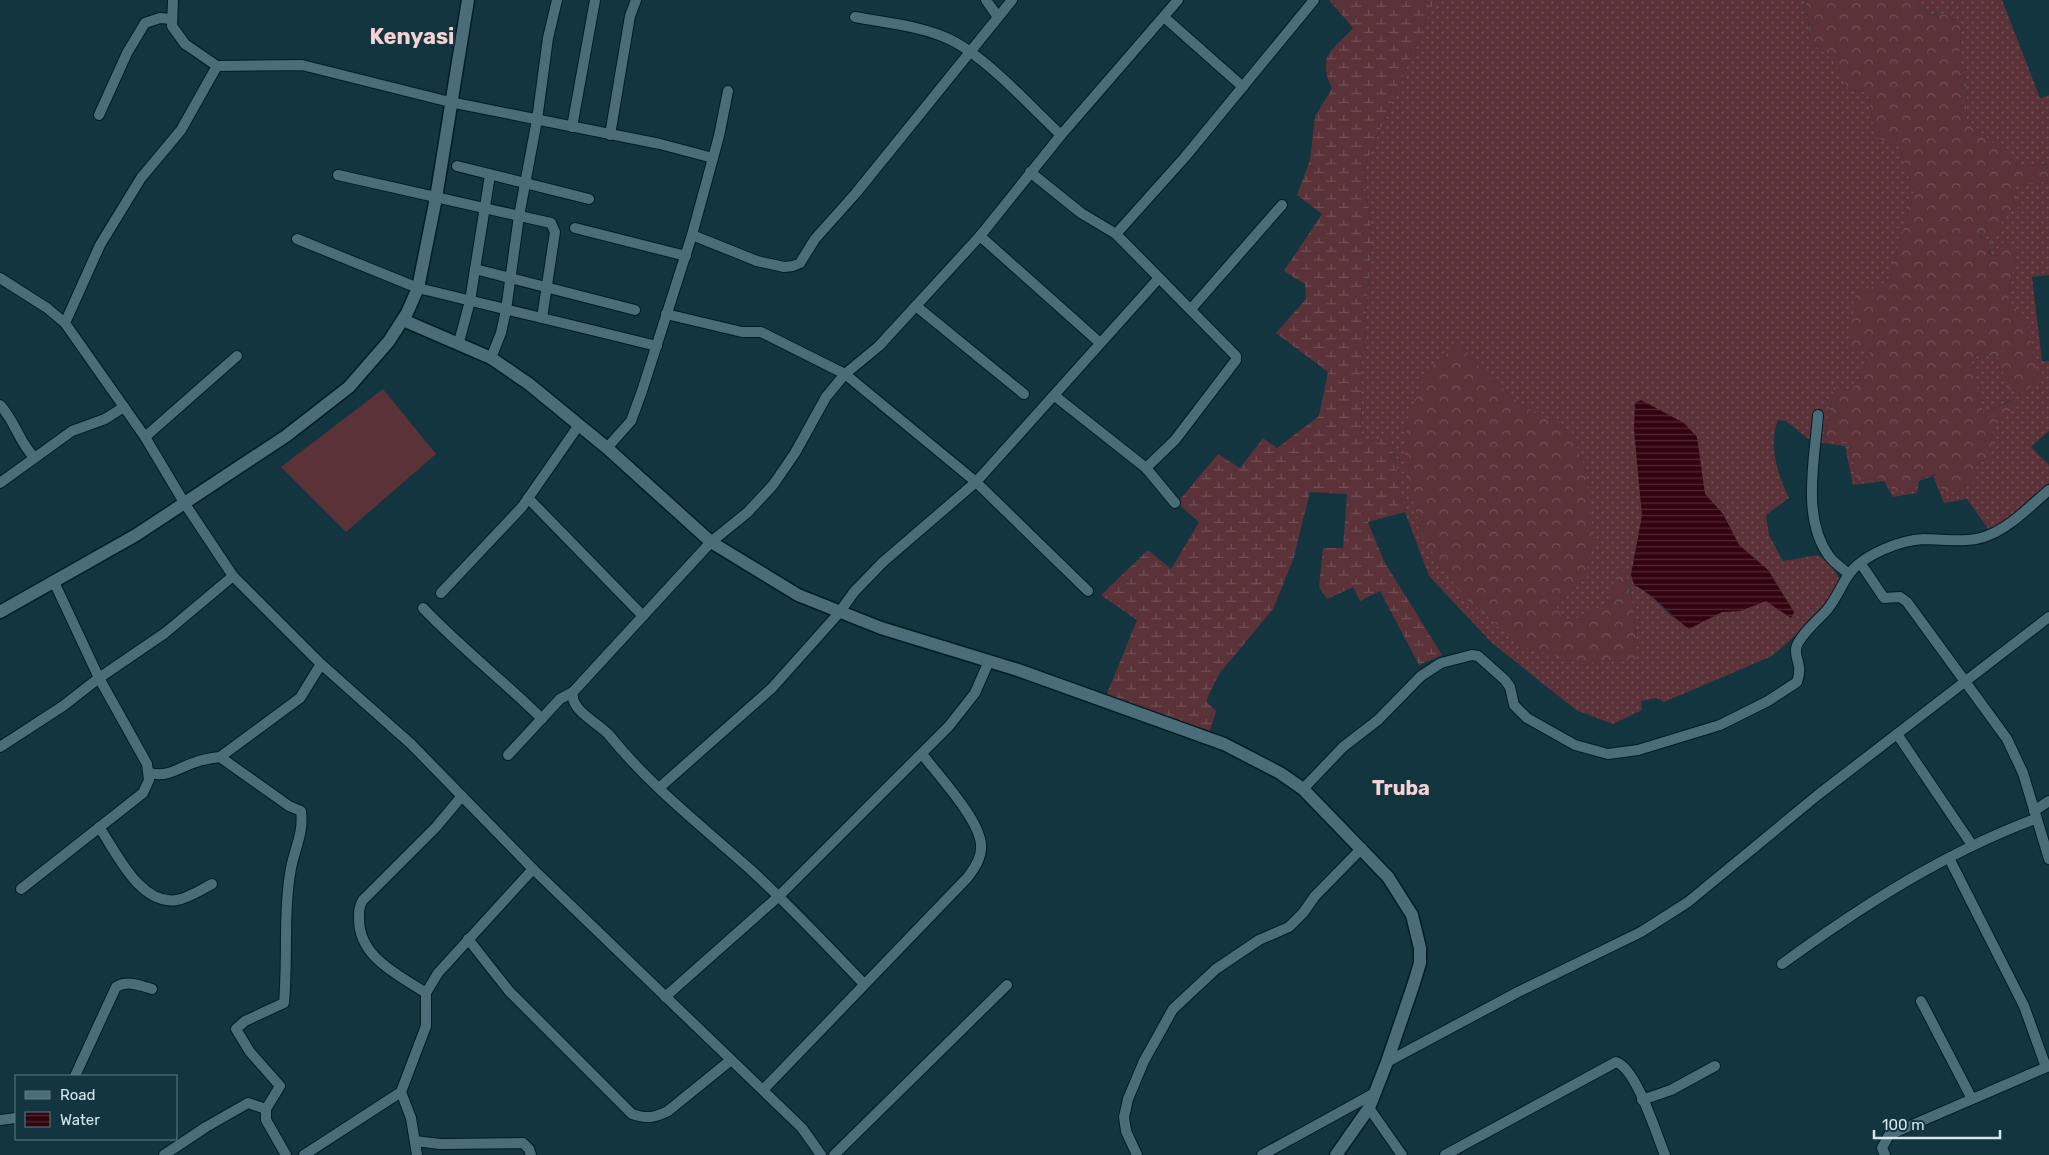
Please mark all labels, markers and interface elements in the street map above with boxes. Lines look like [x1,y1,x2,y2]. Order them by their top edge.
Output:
district label: Kenyasi [370,23,454,50]
district label: Truba [1372,776,1430,800]
legend [15,1075,178,1140]
text: Road [60,1086,96,1104]
scale bar [1874,1108,2000,1140]
text: Water [60,1111,100,1129]
text: 100 m [1882,1116,1924,1134]

